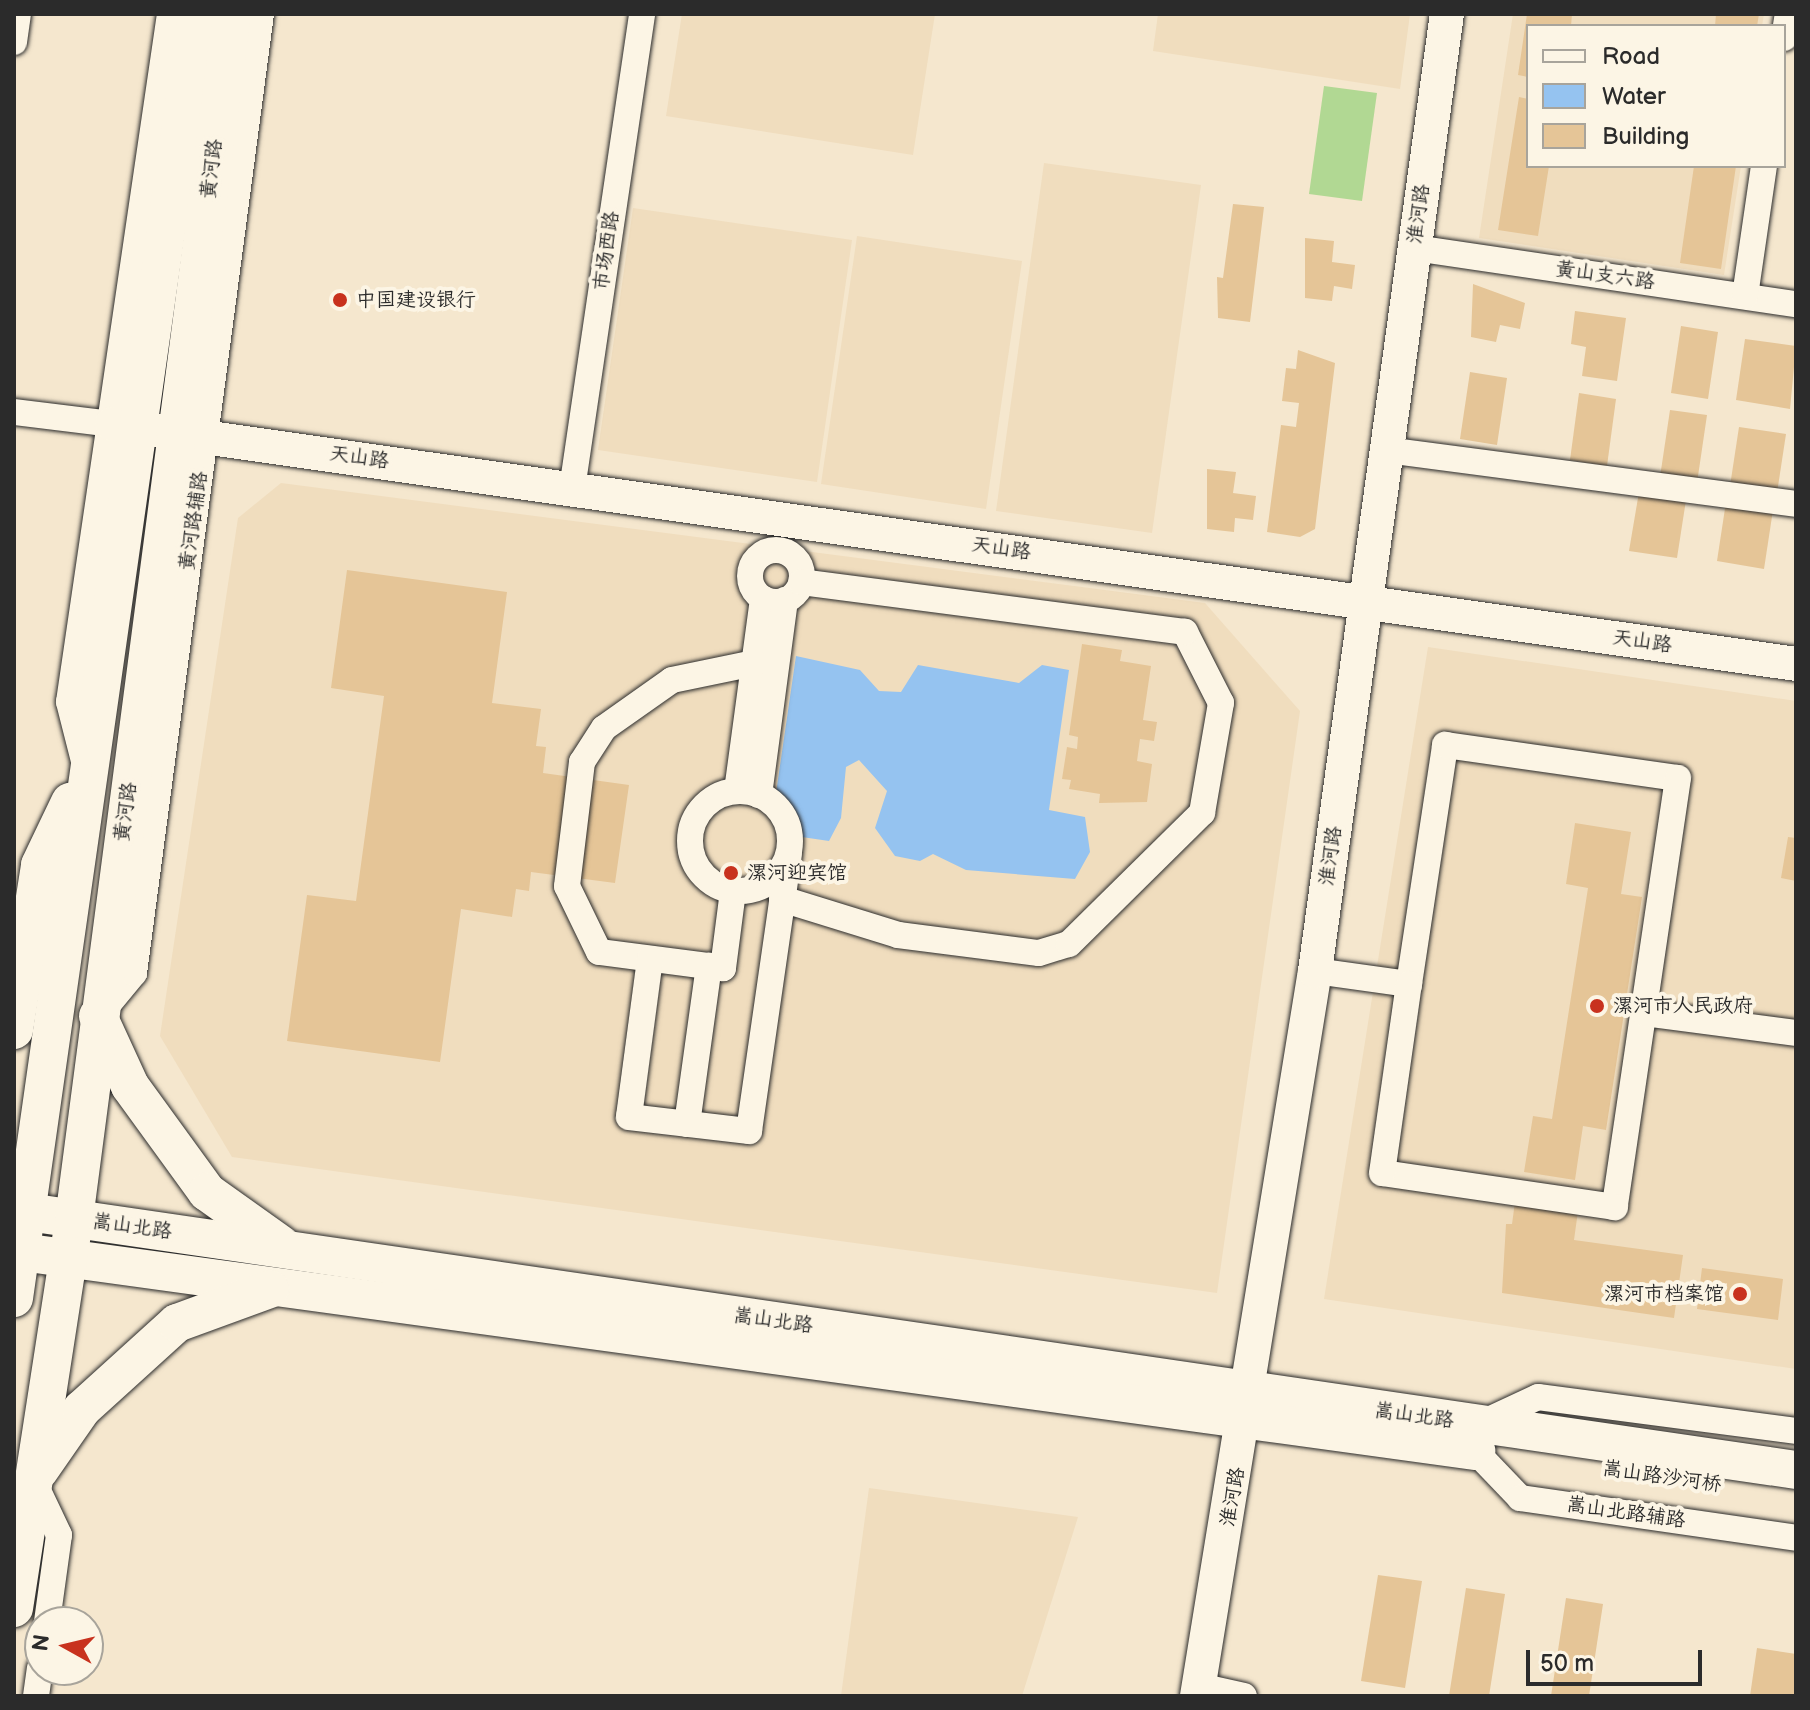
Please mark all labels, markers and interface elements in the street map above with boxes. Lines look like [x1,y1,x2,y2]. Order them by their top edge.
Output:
legend [1526,24,1786,168]
text: Road [1602,42,1660,71]
text: Water [1602,82,1666,111]
text: Building [1602,122,1689,151]
street label: 黄河路 [196,138,228,200]
street label: 淮河路 [1403,183,1435,245]
street label: 市场西路 [590,210,624,292]
street label: 黄山支六路 [1554,257,1656,295]
place label: 中国建设银行 [356,288,476,312]
marker: 中国建设银行 [331,291,349,309]
street label: 天山路 [328,442,390,474]
street label: 黄河路辅路 [175,470,213,572]
street label: 天山路 [970,533,1032,565]
street label: 天山路 [1611,626,1673,658]
street label: 黄河路 [110,781,142,843]
street label: 淮河路 [1315,825,1347,887]
place label: 漯河迎宾馆 [747,861,847,885]
marker: 漯河迎宾馆 [722,864,740,882]
place label: 漯河市人民政府 [1613,994,1753,1018]
marker: 漯河市人民政府 [1588,997,1606,1015]
street label: 嵩山北路 [91,1210,173,1244]
place label: 漯河市档案馆 [1604,1282,1724,1306]
marker: 漯河市档案馆 [1731,1285,1749,1303]
street label: 嵩山北路 [732,1304,814,1338]
street label: 嵩山北路 [1373,1399,1455,1433]
street label: 嵩山路沙河桥 [1601,1457,1723,1497]
street label: 淮河路 [1216,1465,1250,1529]
street label: 嵩山北路辅路 [1565,1493,1687,1533]
north arrow [24,1606,104,1686]
text: N [27,1633,56,1653]
scale bar [1530,1634,1706,1684]
text: 50 m [1540,1649,1594,1678]

